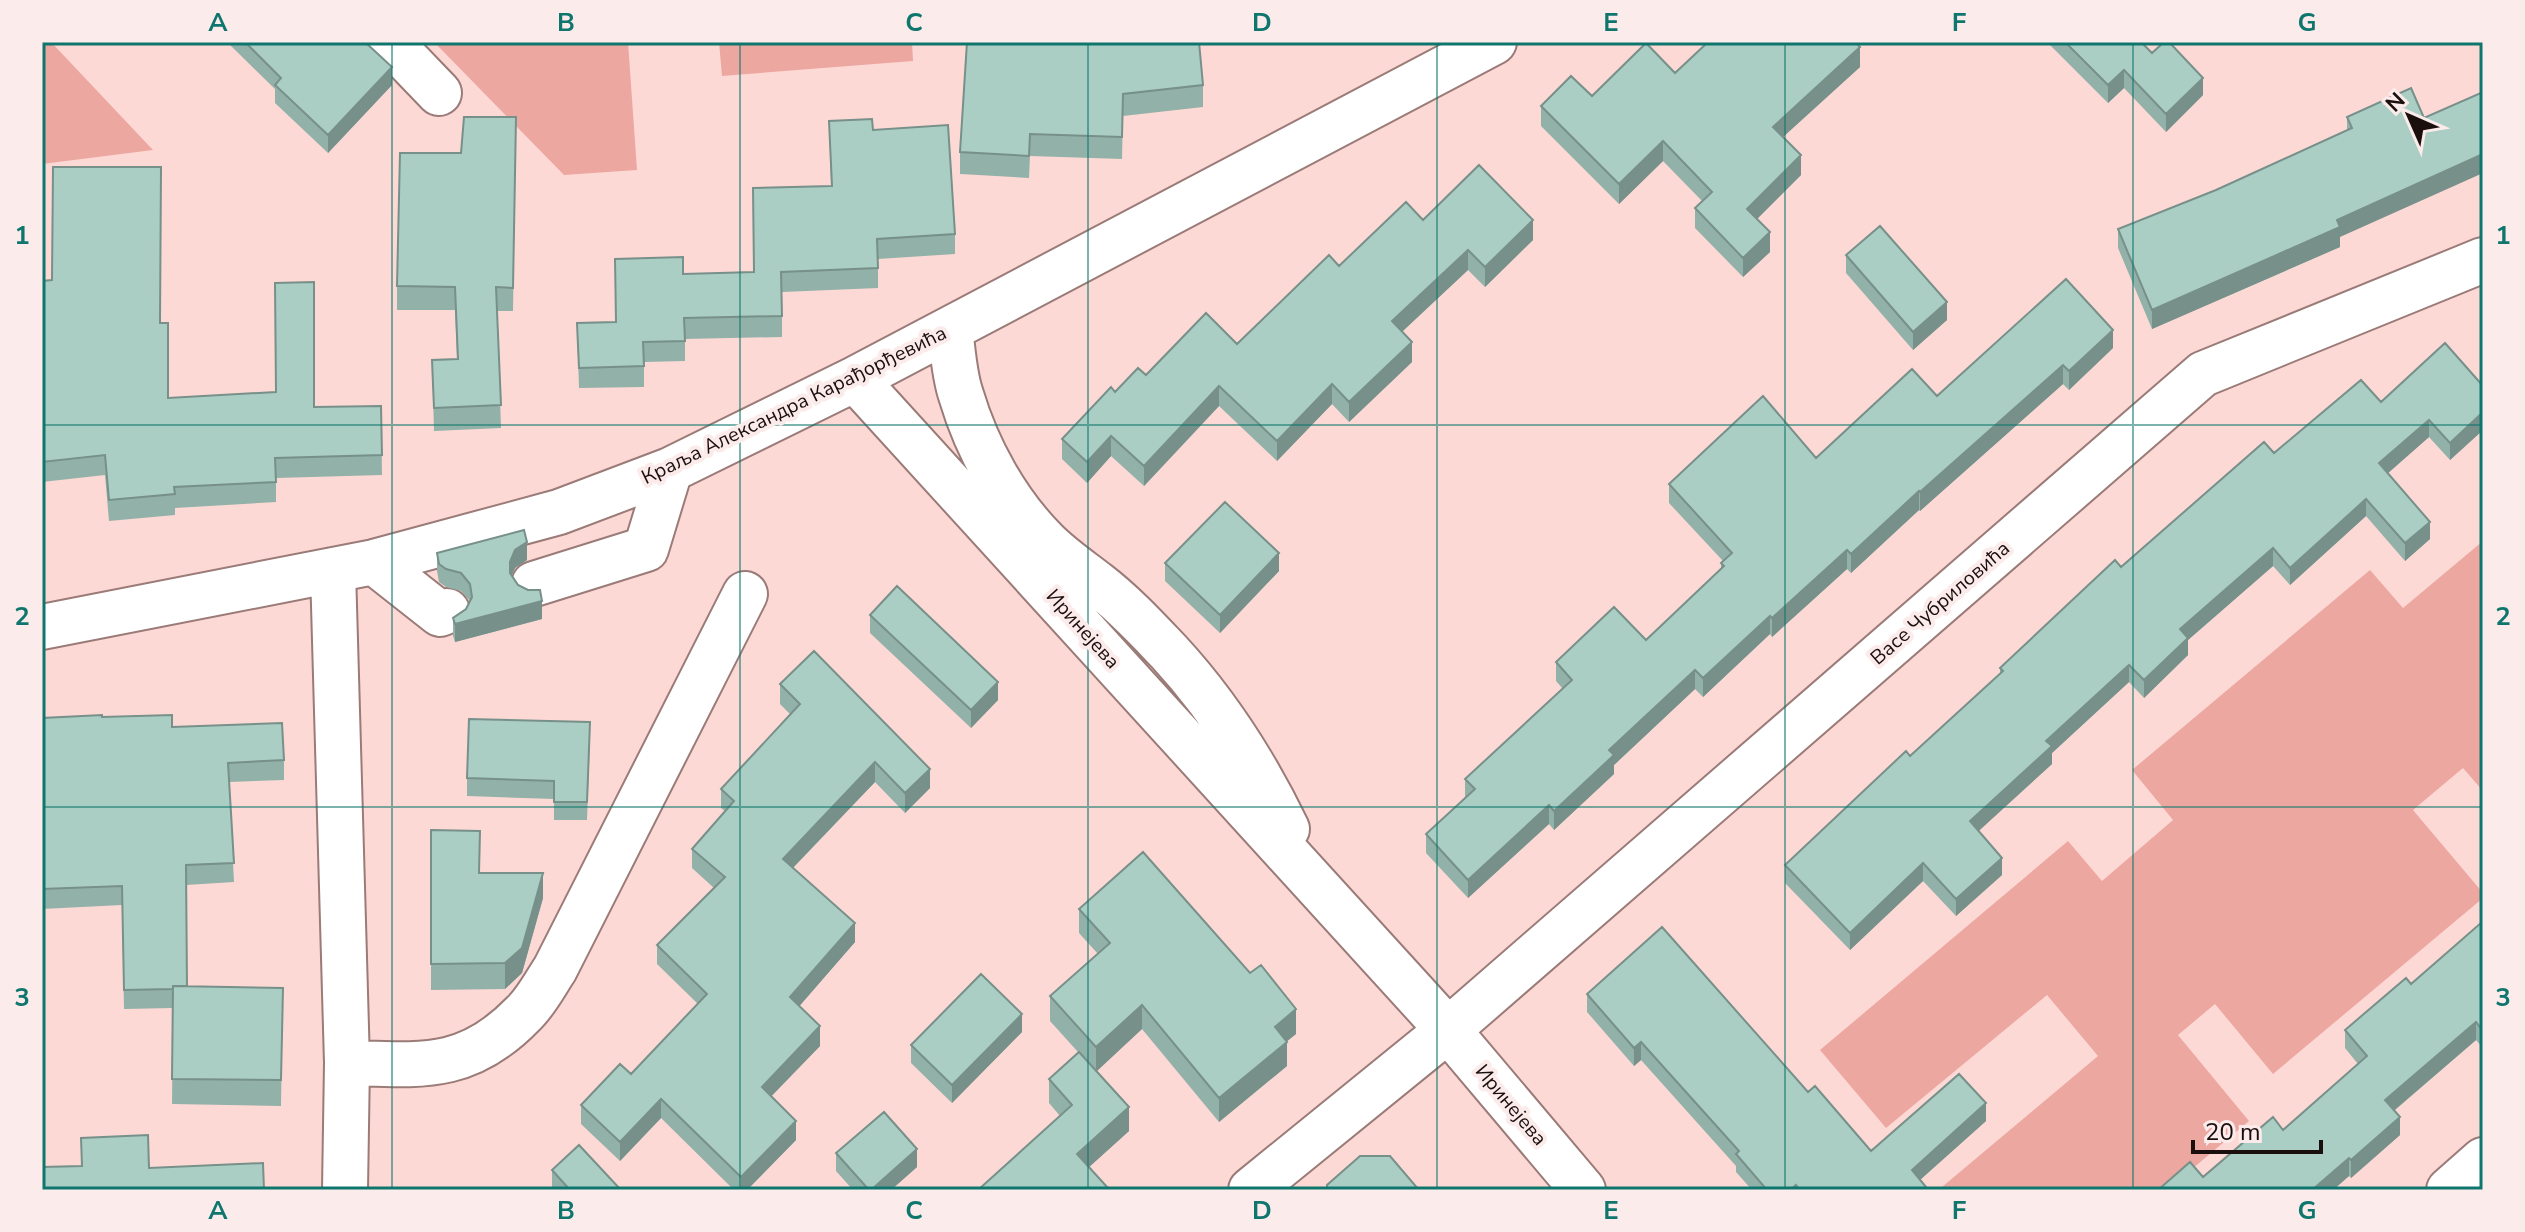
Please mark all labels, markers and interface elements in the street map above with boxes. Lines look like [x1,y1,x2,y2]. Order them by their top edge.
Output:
text: A [208,5,228,40]
text: B [557,5,575,40]
text: C [905,5,923,40]
text: D [1252,5,1272,40]
text: E [1603,5,1619,40]
text: F [1952,5,1966,40]
text: G [2297,5,2317,40]
north arrow [2369,76,2449,156]
text: N [2379,86,2412,119]
text: 1 [14,218,30,253]
text: 1 [2495,218,2511,253]
street label: Краља Александра Карађорђевића [637,319,951,491]
street label: Васе Чубриловића [1865,535,2015,671]
street label: Иринејева [1040,583,1126,675]
text: 2 [14,599,30,634]
text: 2 [2495,599,2511,634]
text: 3 [14,980,30,1015]
text: 3 [2495,980,2511,1015]
street label: Иринејева [1469,1059,1553,1151]
scale bar [2193,1104,2321,1154]
text: 20 m [2205,1116,2261,1148]
text: A [208,1193,228,1228]
text: B [557,1193,575,1228]
text: C [905,1193,923,1228]
text: D [1252,1193,1272,1228]
text: E [1603,1193,1619,1228]
text: F [1952,1193,1966,1228]
text: G [2297,1193,2317,1228]

